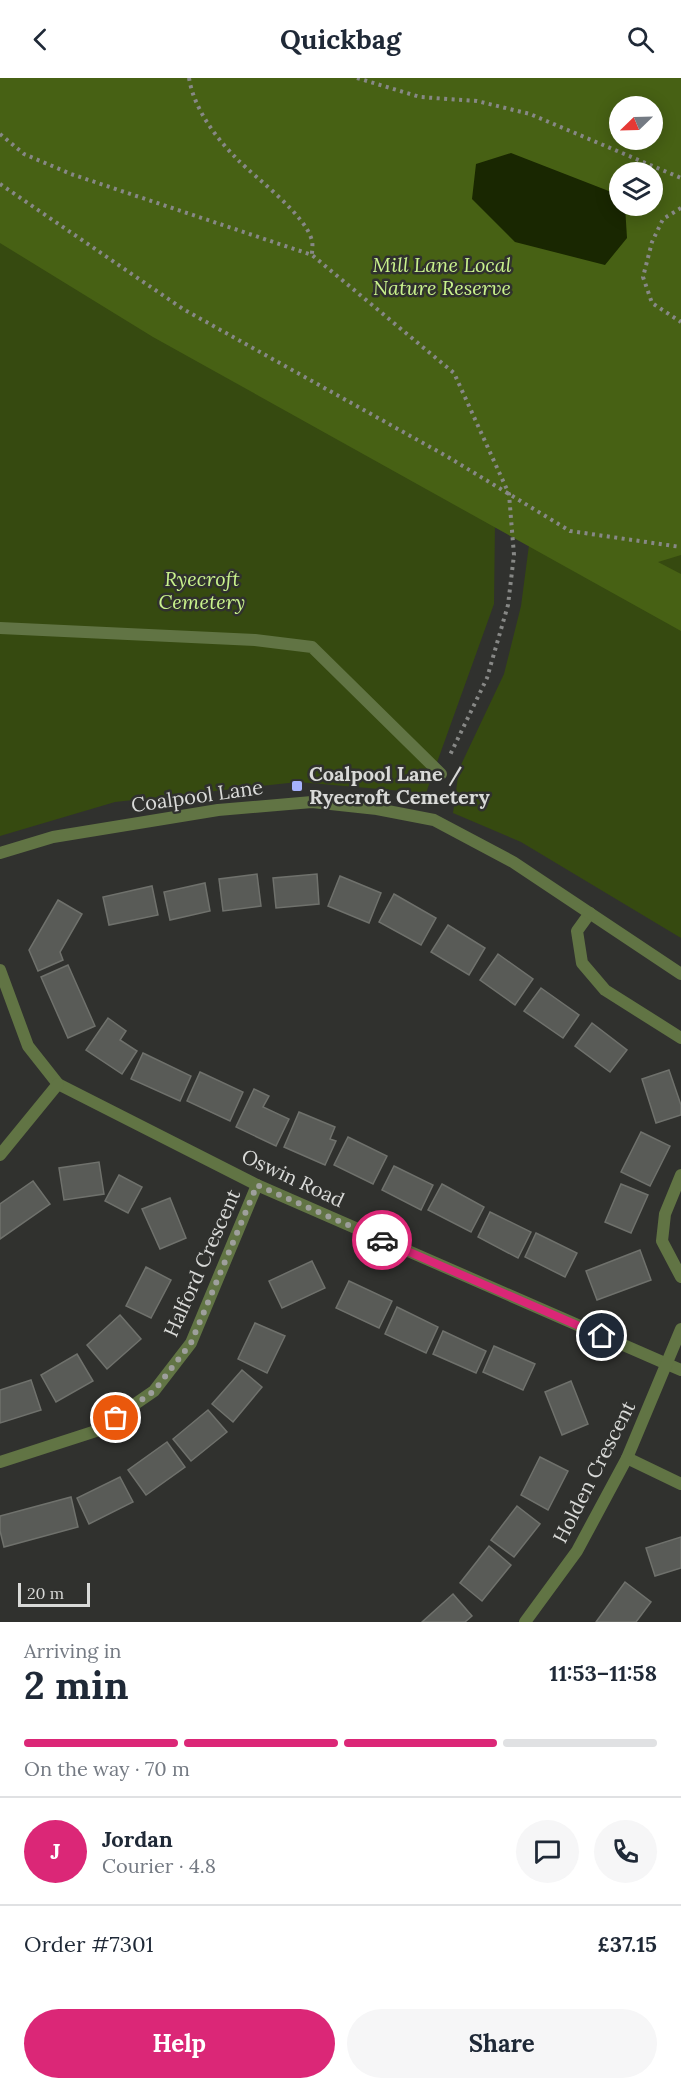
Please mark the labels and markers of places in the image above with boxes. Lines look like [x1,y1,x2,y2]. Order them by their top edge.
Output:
place label: Coalpool Lane / Ryecroft Cemetery [309,761,490,809]
marker: Coalpool Lane / Ryecroft Cemetery [290,779,304,793]
pin [576,1310,627,1361]
pin [90,1392,141,1443]

